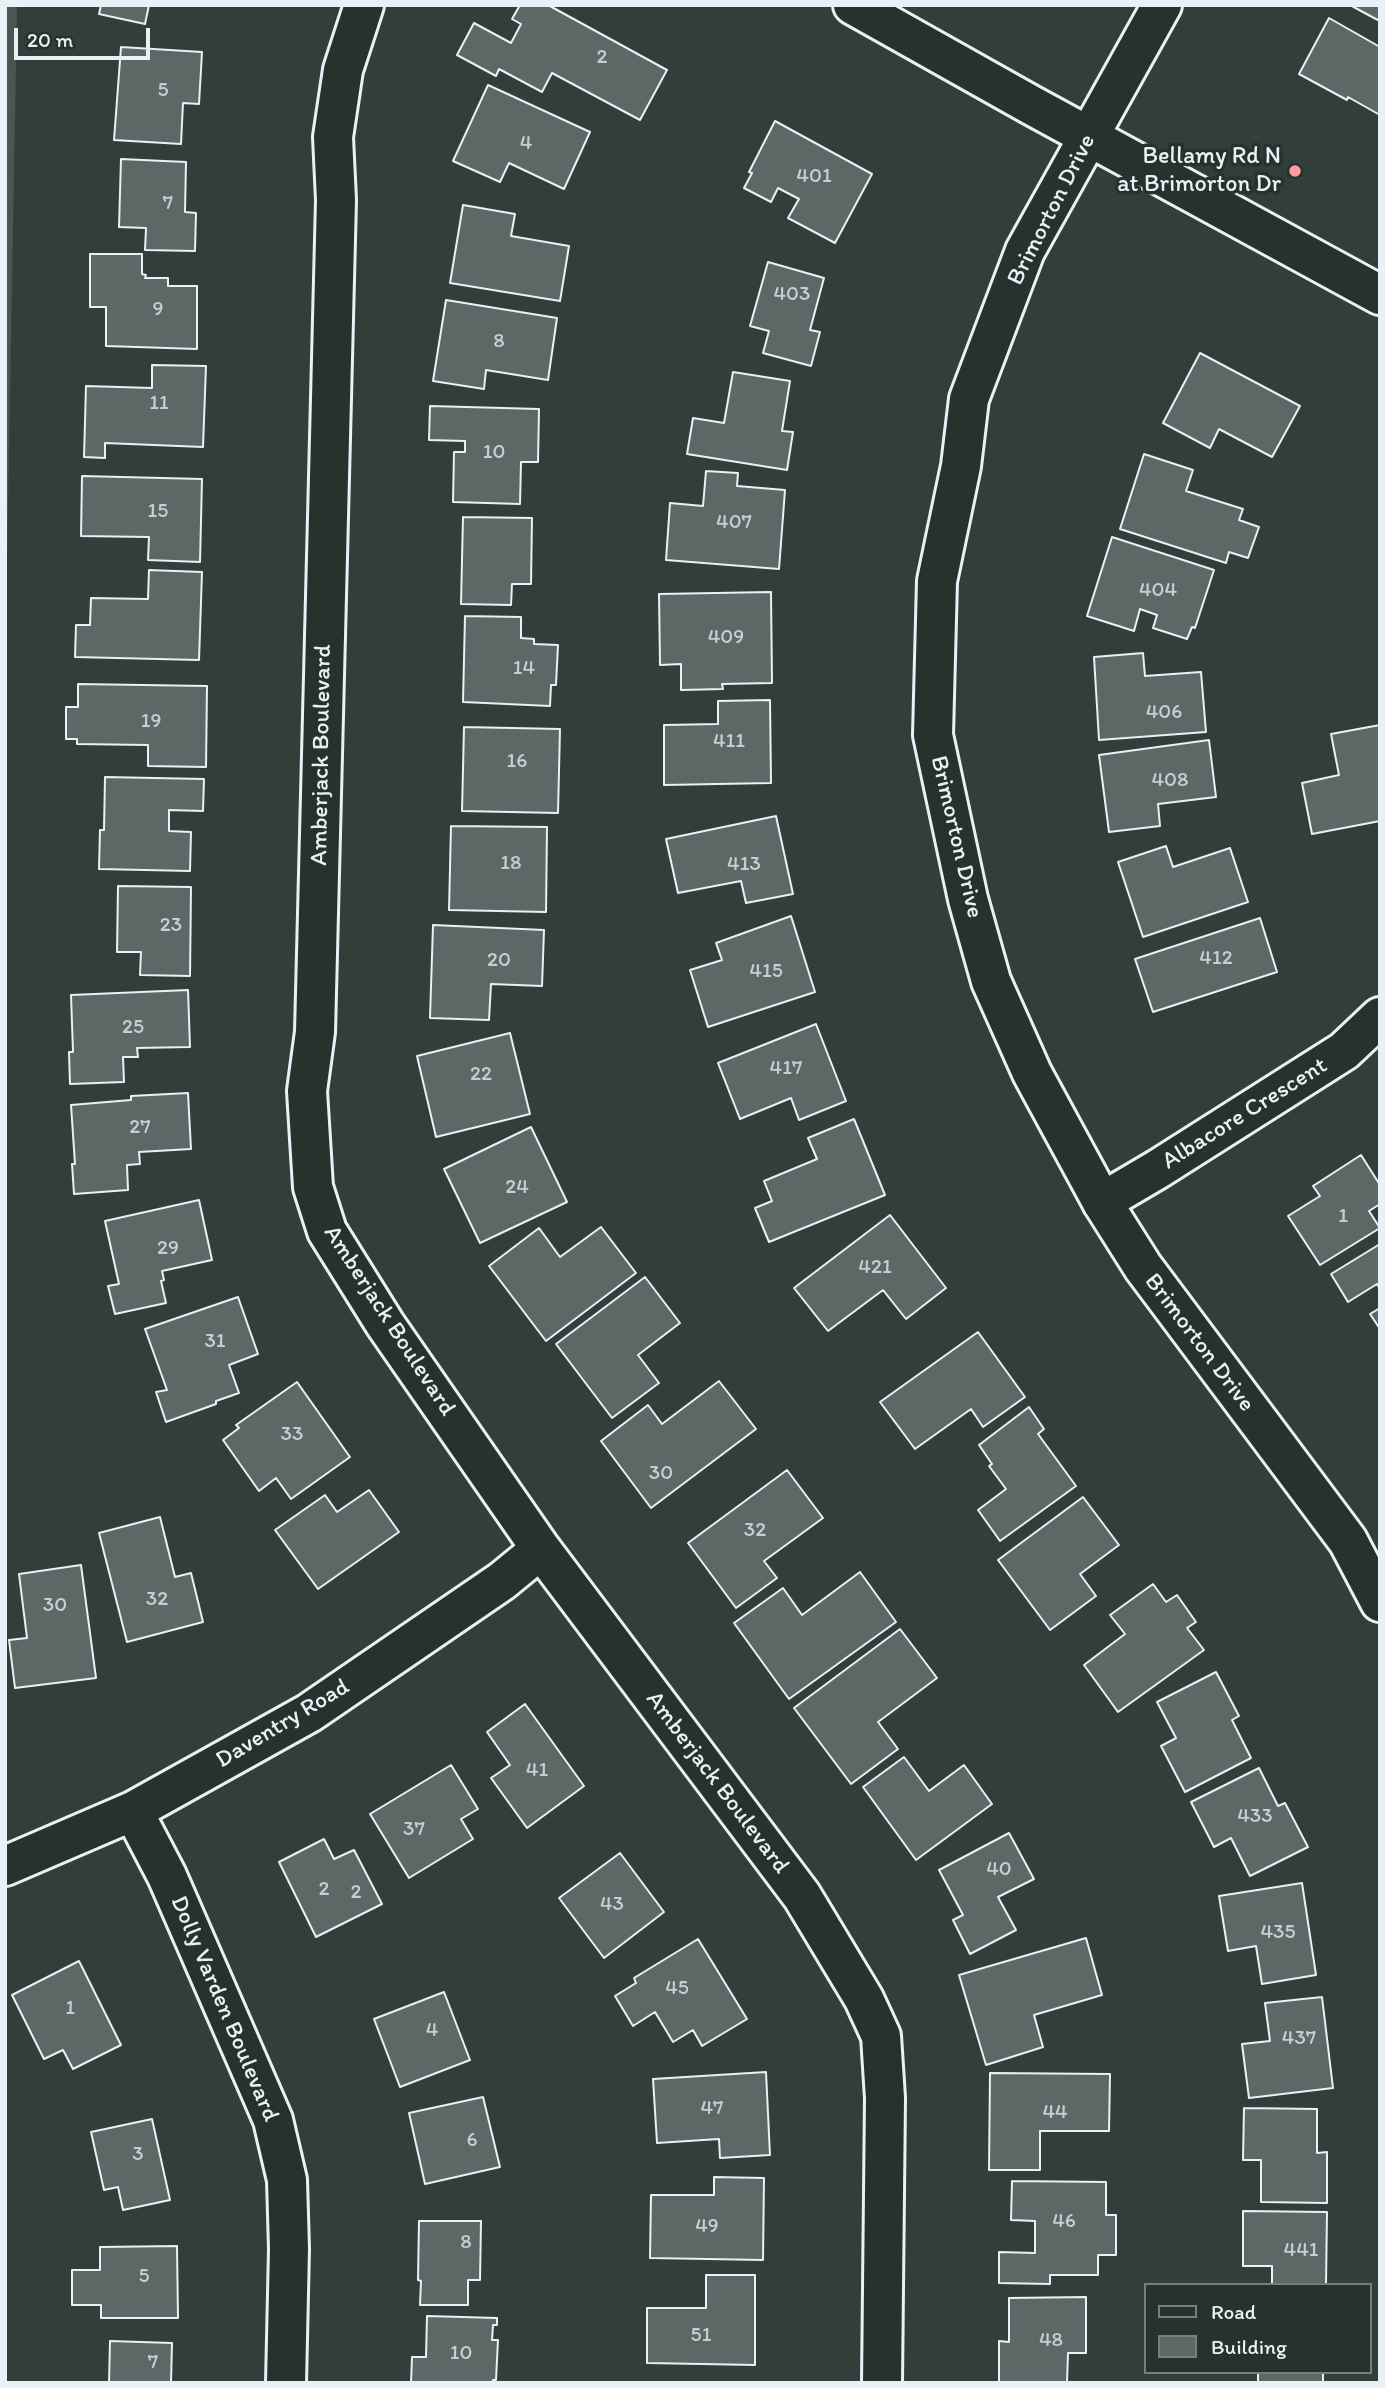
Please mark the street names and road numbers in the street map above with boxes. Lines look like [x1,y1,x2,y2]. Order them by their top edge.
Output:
street label: Brimorton Drive [1002,130,1102,290]
street label: Amberjack Boulevard [306,644,338,866]
street label: Brimorton Drive [923,753,989,921]
street label: Albacore Crescent [1157,1052,1333,1176]
street label: Amberjack Boulevard [317,1220,461,1422]
street label: Brimorton Drive [1138,1268,1260,1418]
street label: Daventry Road [211,1673,355,1775]
street label: Amberjack Boulevard [639,1686,795,1880]
street label: Dolly Varden Boulevard [163,1892,285,2126]

